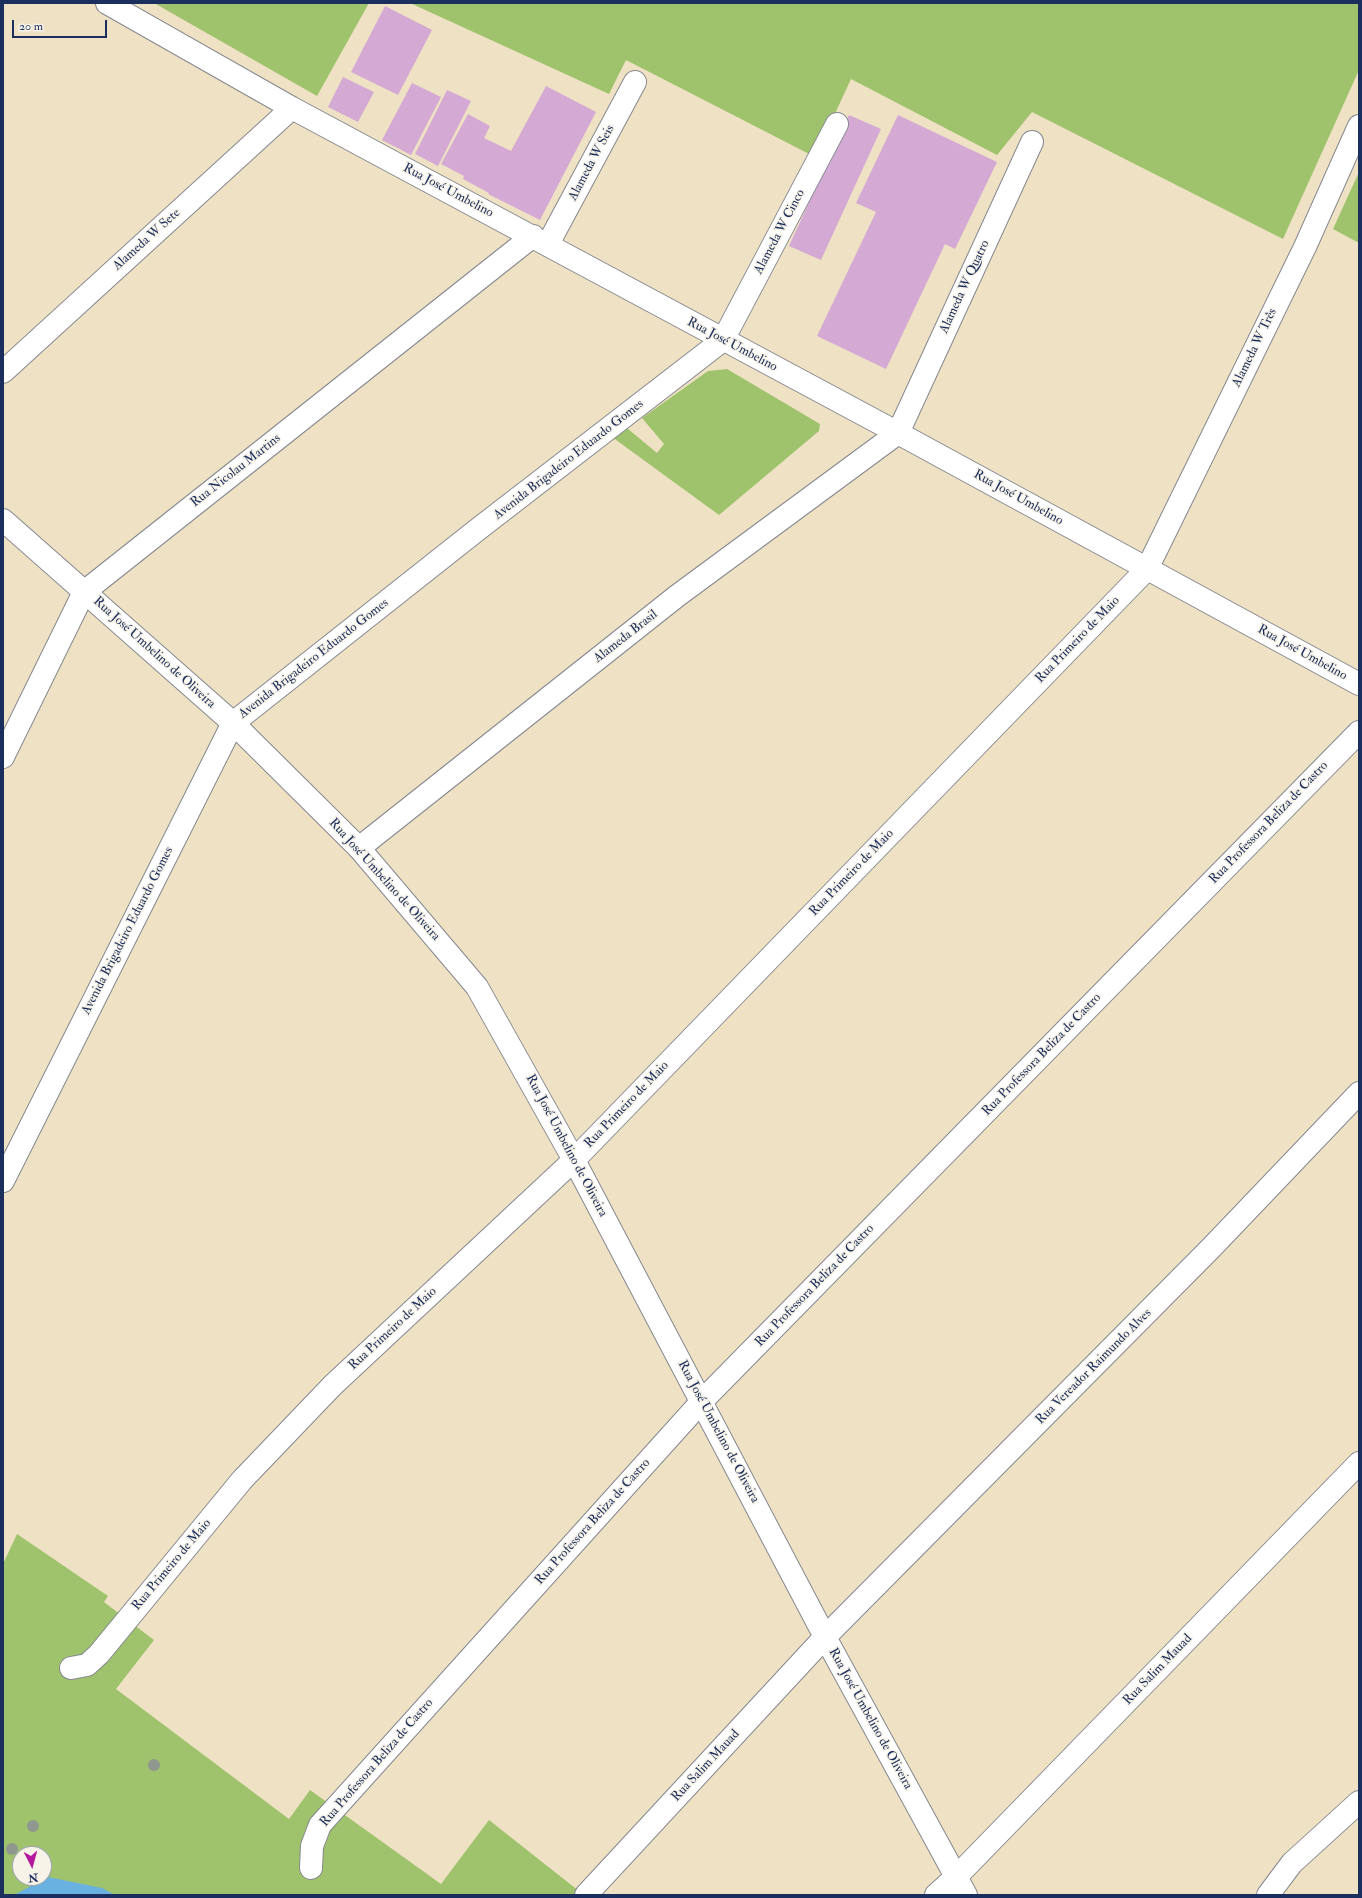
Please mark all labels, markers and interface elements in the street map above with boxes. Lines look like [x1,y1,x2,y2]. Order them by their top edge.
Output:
scale bar [14,12,109,38]
text: 20 m [19,19,43,34]
street label: Alameda W Seis [566,123,618,203]
street label: Rua José Umbelino [400,161,496,221]
street label: Alameda W Cinco [751,187,809,277]
street label: Alameda W Sete [110,206,184,274]
street label: Alameda W Quatro [937,238,993,336]
street label: Alameda W Três [1229,306,1281,390]
street label: Rua José Umbelino [684,315,780,375]
street label: Avenida Brigadeiro Eduardo Gomes [491,397,647,523]
street label: Rua Nicolau Martins [188,431,284,511]
street label: Rua José Umbelino [970,467,1066,529]
street label: Rua Primeiro de Maio [1033,593,1123,687]
street label: Rua José Umbelino de Oliveira [90,594,218,712]
street label: Avenida Brigadeiro Eduardo Gomes [236,596,392,722]
street label: Alameda Brasil [591,607,661,667]
street label: Rua José Umbelino [1254,622,1350,684]
street label: Rua Professora Beliza de Castro [1206,758,1332,888]
street label: Rua José Umbelino de Oliveira [325,816,443,944]
street label: Rua Primeiro de Maio [807,826,897,920]
street label: Avenida Brigadeiro Eduardo Gomes [79,845,177,1017]
street label: Rua Professora Beliza de Castro [979,990,1105,1120]
street label: Rua Primeiro de Maio [582,1058,672,1152]
street label: Rua José Umbelino de Oliveira [522,1072,610,1220]
street label: Rua Professora Beliza de Castro [752,1221,878,1351]
street label: Rua Primeiro de Maio [346,1284,440,1374]
street label: Rua Vereador Raimundo Alves [1033,1306,1155,1428]
street label: Rua José Umbelino de Oliveira [674,1358,762,1506]
street label: Rua Professora Beliza de Castro [532,1456,654,1588]
street label: Rua Primeiro de Maio [129,1516,215,1614]
street label: Rua Salim Mauad [1120,1631,1196,1709]
street label: Rua José Umbelino de Oliveira [825,1646,915,1792]
street label: Rua Professora Beliza de Castro [317,1696,437,1830]
street label: Rua Salim Mauad [669,1727,743,1805]
north arrow [12,1846,52,1886]
text: N [28,1870,39,1884]

